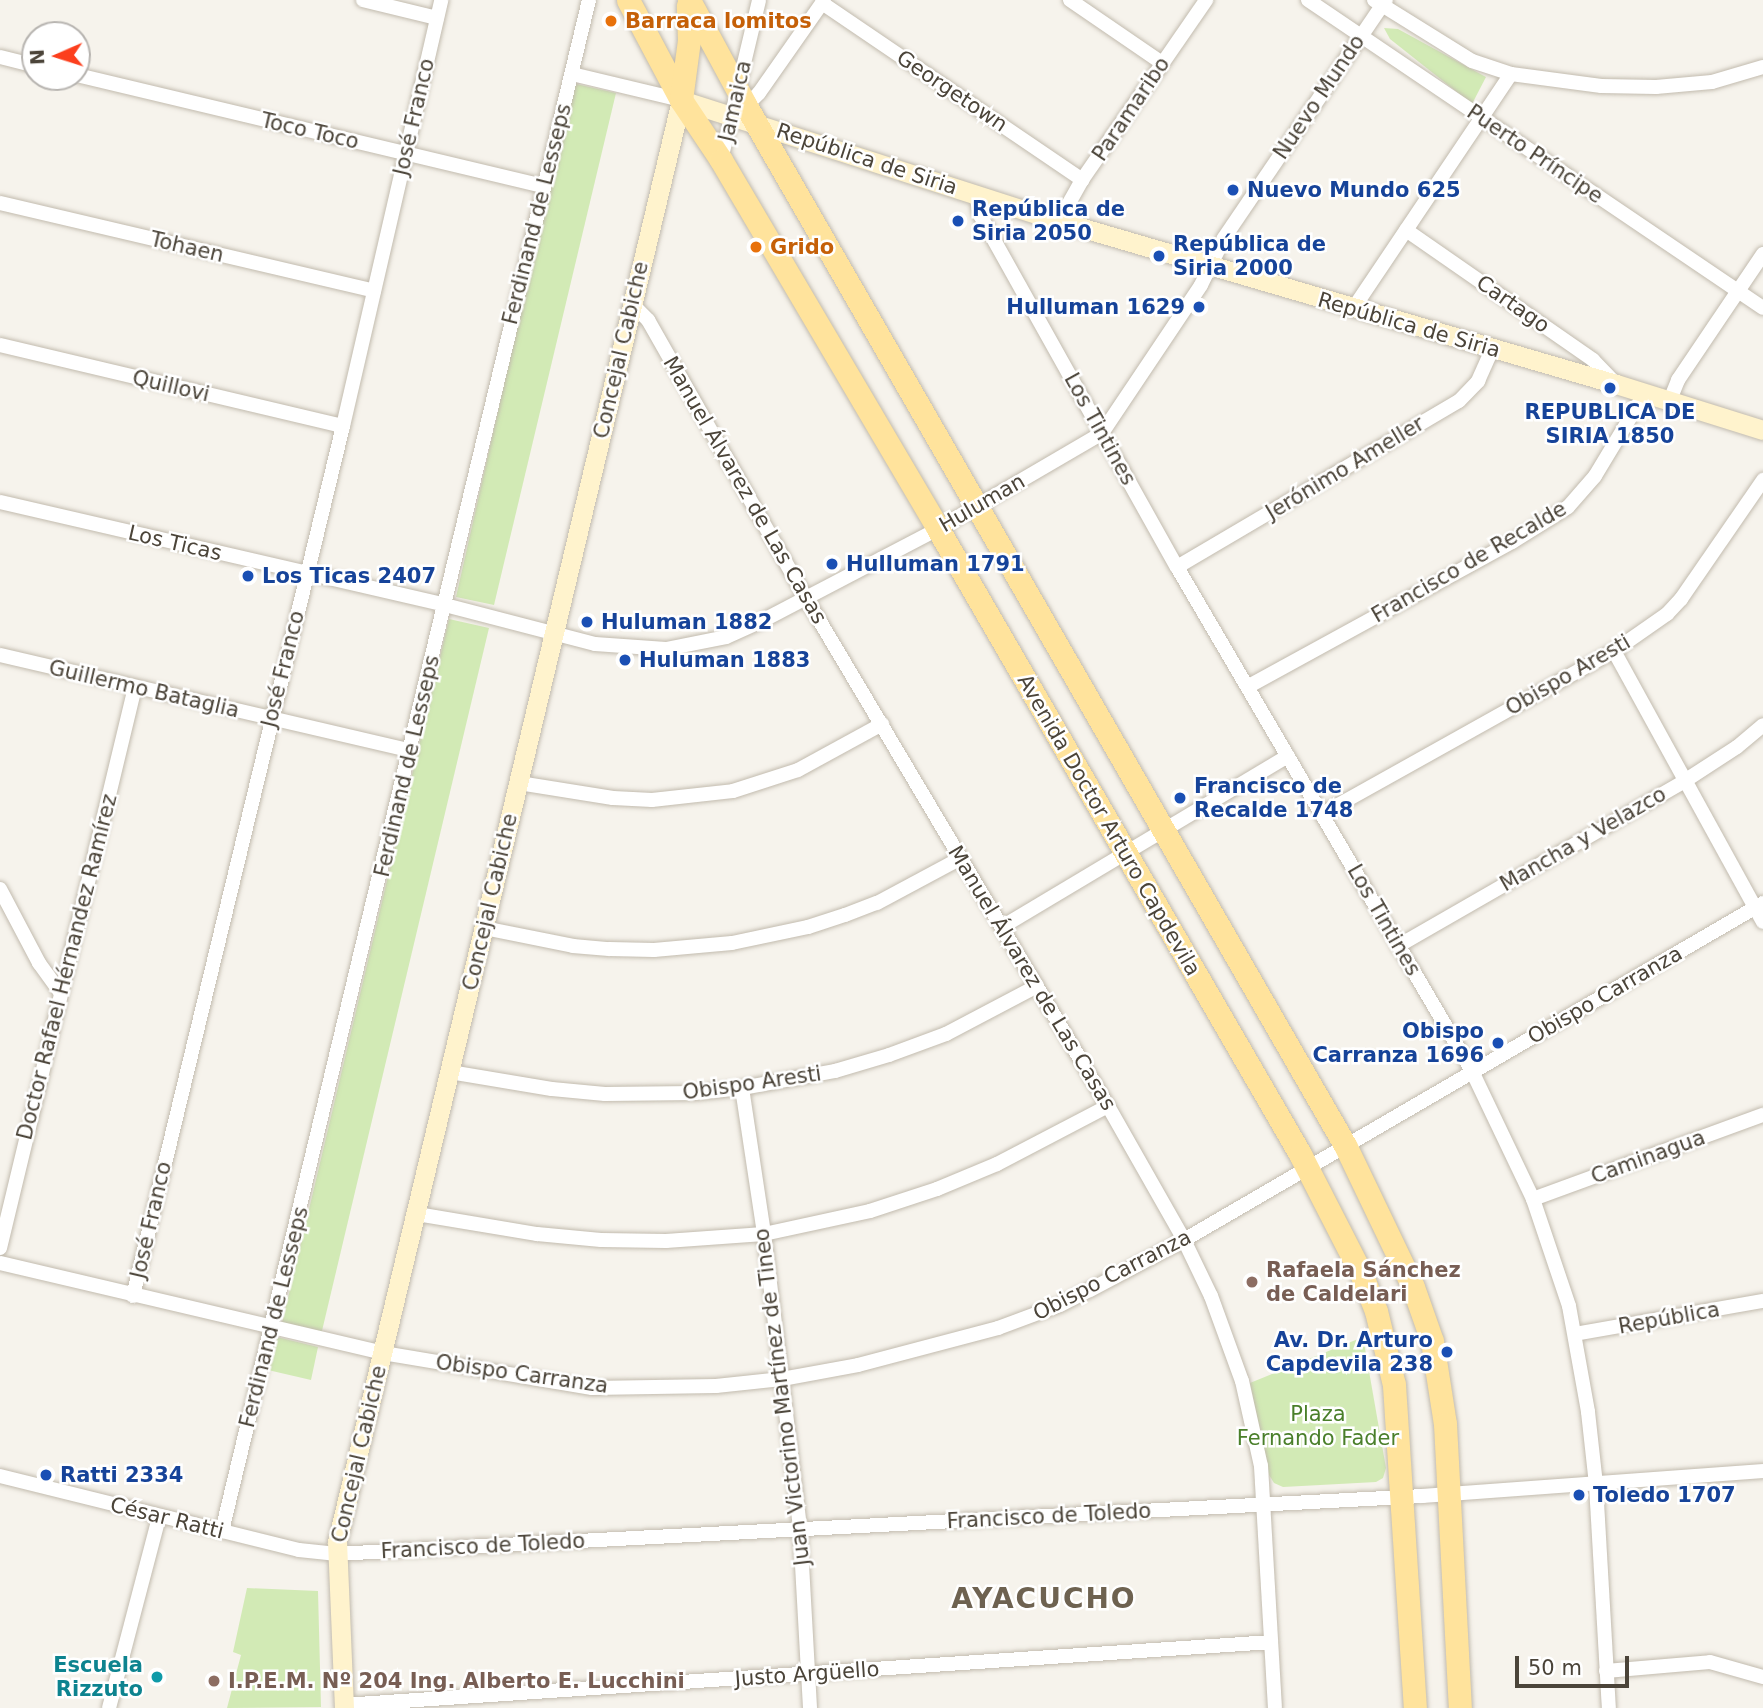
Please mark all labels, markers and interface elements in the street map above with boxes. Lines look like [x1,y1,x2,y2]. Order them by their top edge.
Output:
place label: Barraca lomitos [625,8,812,34]
marker: Barraca lomitos [603,13,619,29]
north arrow [21,21,91,91]
street label: Nuevo Mundo [1268,30,1370,164]
street label: Georgetown [892,45,1012,137]
text: N [26,48,48,66]
street label: Paramaribo [1087,52,1175,166]
street label: José Franco [388,56,440,178]
street label: Jamaica [713,58,757,144]
street label: Puerto Príncipe [1462,99,1608,209]
street label: Ferdinand de Lesseps [497,101,577,327]
street label: Toco Toco [259,108,361,154]
street label: República de Siria [773,118,961,200]
place label: Nuevo Mundo 625 [1247,177,1461,203]
marker: Nuevo Mundo 625 [1225,182,1241,198]
place label: República de Siria 2050 [972,196,1125,246]
marker: República de Siria 2050 [950,213,966,229]
street label: Tohaen [148,226,226,268]
place label: República de Siria 2000 [1173,231,1326,281]
place label: Grido [770,234,834,260]
marker: Grido [748,239,764,255]
marker: República de Siria 2000 [1151,248,1167,264]
street label: Concejal Cabiche [588,259,654,441]
street label: Cartago [1472,270,1554,338]
street label: República de Siria [1315,287,1503,363]
place label: Hulluman 1629 [1006,294,1185,320]
marker: Hulluman 1629 [1191,299,1207,315]
street label: Manuel Álvarez de Las Casas [658,352,832,628]
street label: Quillovi [130,365,212,407]
street label: Los Tintines [1059,369,1141,489]
marker: REPUBLICA DE SIRIA 1850 [1602,380,1618,396]
place label: REPUBLICA DE SIRIA 1850 [1525,399,1695,449]
street label: Jerónimo Ameller [1261,411,1429,525]
street label: Huluman [935,468,1029,538]
street label: Francisco de Recalde [1367,496,1571,628]
street label: Los Ticas [126,520,224,566]
place label: Hulluman 1791 [846,551,1025,577]
marker: Hulluman 1791 [824,556,840,572]
place label: Los Ticas 2407 [262,563,436,589]
marker: Los Ticas 2407 [240,568,256,584]
street label: José Franco [256,608,310,730]
place label: Huluman 1882 [601,609,772,635]
marker: Huluman 1882 [579,614,595,630]
street label: Obispo Aresti [1501,629,1635,721]
place label: Huluman 1883 [639,647,810,673]
marker: Huluman 1883 [617,652,633,668]
street label: Ferdinand de Lesseps [369,653,445,879]
street label: Guillermo Bataglia [46,655,242,723]
street label: Avenida Doctor Arturo Capdevila [1012,670,1206,980]
place label: Francisco de Recalde 1748 [1194,773,1353,823]
street label: Mancha y Velazco [1495,781,1671,897]
marker: Francisco de Recalde 1748 [1172,790,1188,806]
street label: Doctor Rafael Hérnandez Ramírez [12,792,122,1142]
street label: Concejal Cabiche [457,811,523,993]
street label: Manuel Álvarez de Las Casas [943,841,1121,1115]
street label: Los Tintines [1342,860,1426,980]
street label: Obispo Carranza [1523,941,1687,1049]
place label: Obispo Carranza 1696 [1312,1018,1484,1068]
marker: Obispo Carranza 1696 [1490,1035,1506,1051]
street label: Obispo Aresti [681,1061,823,1105]
street label: Caminagua [1588,1125,1708,1189]
street label: José Franco [125,1159,177,1281]
street label: Ferdinand de Lesseps [234,1204,314,1430]
street label: Obispo Carranza [1029,1224,1195,1326]
street label: Juan Victorino Martínez de Tineo [749,1227,815,1567]
place label: Rafaela Sánchez de Caldelari [1266,1257,1461,1307]
marker: Rafaela Sánchez de Caldelari [1244,1274,1260,1290]
street label: República [1616,1297,1722,1339]
place label: Av. Dr. Arturo Capdevila 238 [1266,1327,1433,1377]
marker: Av. Dr. Arturo Capdevila 238 [1439,1344,1455,1360]
street label: Obispo Carranza [434,1349,610,1399]
street label: Concejal Cabiche [326,1363,392,1545]
park label: Plaza Fernando Fader [1237,1401,1399,1451]
place label: Ratti 2334 [60,1462,183,1488]
marker: Ratti 2334 [38,1467,54,1483]
place label: Toledo 1707 [1593,1482,1736,1508]
marker: Toledo 1707 [1571,1487,1587,1503]
street label: César Ratti [108,1492,226,1544]
street label: Francisco de Toledo [946,1498,1152,1534]
street label: Francisco de Toledo [380,1528,586,1564]
district label: AYACUCHO [952,1582,1136,1616]
scale bar [1518,1642,1632,1686]
place label: Escuela Rizzuto [53,1652,143,1702]
street label: Justo Argüello [734,1656,880,1692]
text: 50 m [1528,1656,1582,1680]
place label: I.P.E.M. Nº 204 Ing. Alberto E. Lucchini [228,1668,685,1694]
marker: Escuela Rizzuto [149,1669,165,1685]
marker: I.P.E.M. Nº 204 Ing. Alberto E. Lucchini [206,1673,222,1689]

